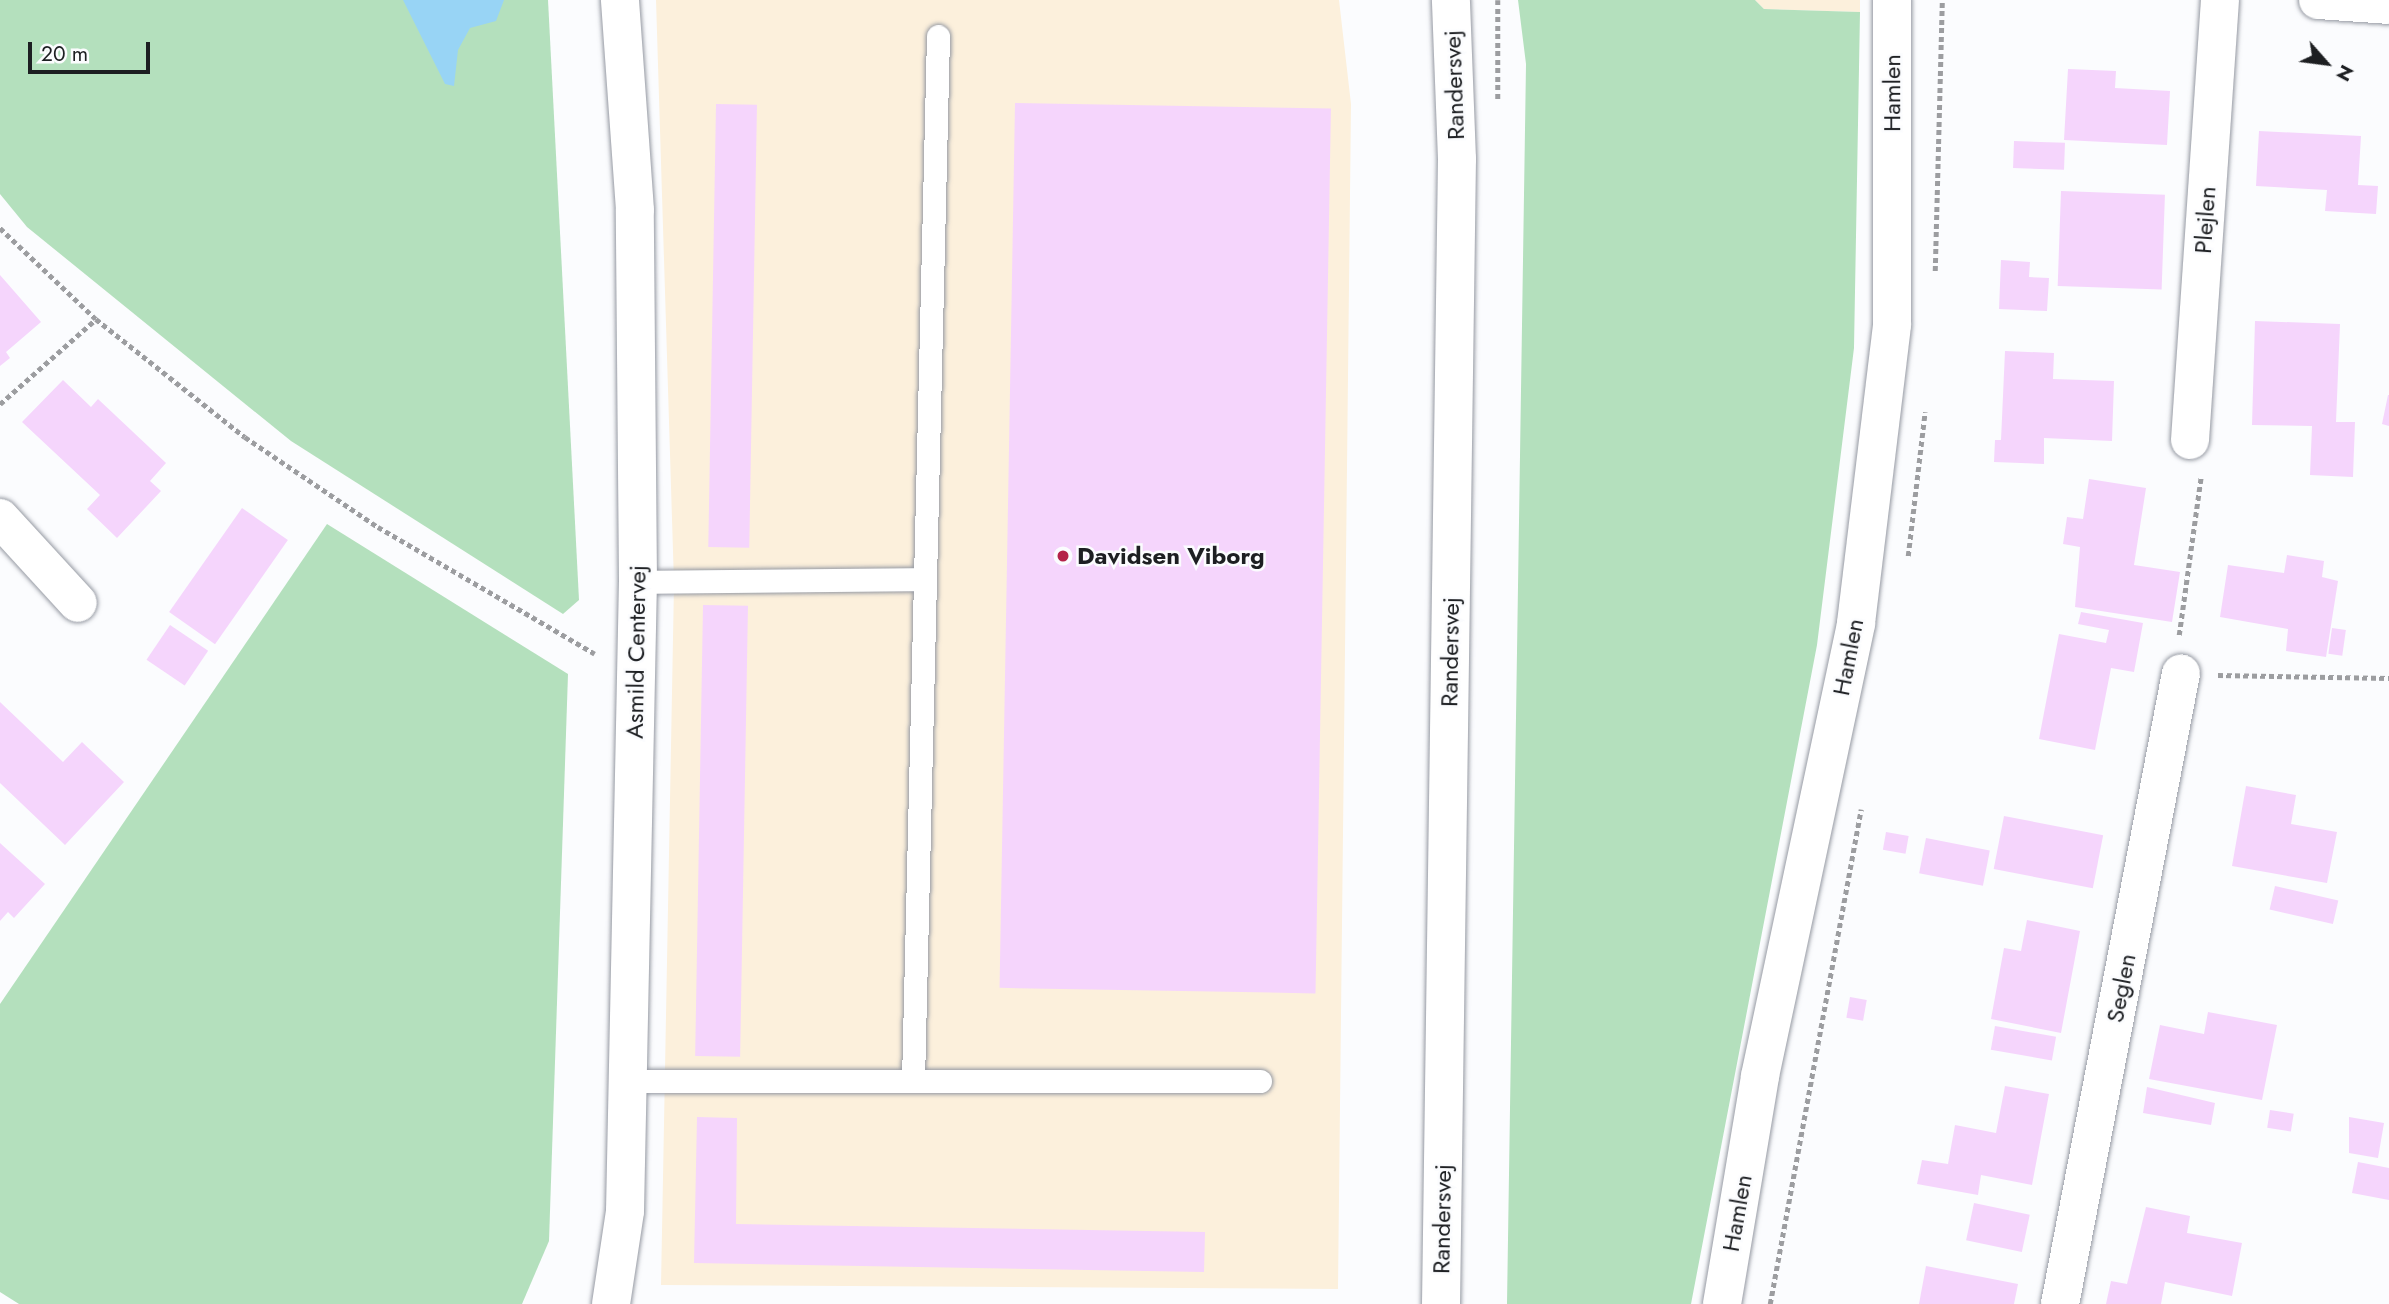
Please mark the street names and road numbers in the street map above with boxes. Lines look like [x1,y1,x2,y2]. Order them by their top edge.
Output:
street label: Randersvej [1438,30,1470,140]
street label: Hamlen [1878,54,1906,132]
street label: Plejlen [2188,185,2222,255]
street label: Asmild Centervej [620,565,652,739]
street label: Randersvej [1435,597,1465,707]
street label: Hamlen [1826,616,1870,698]
street label: Seglen [2100,951,2142,1025]
street label: Randersvej [1427,1164,1457,1274]
street label: Hamlen [1716,1172,1758,1254]

